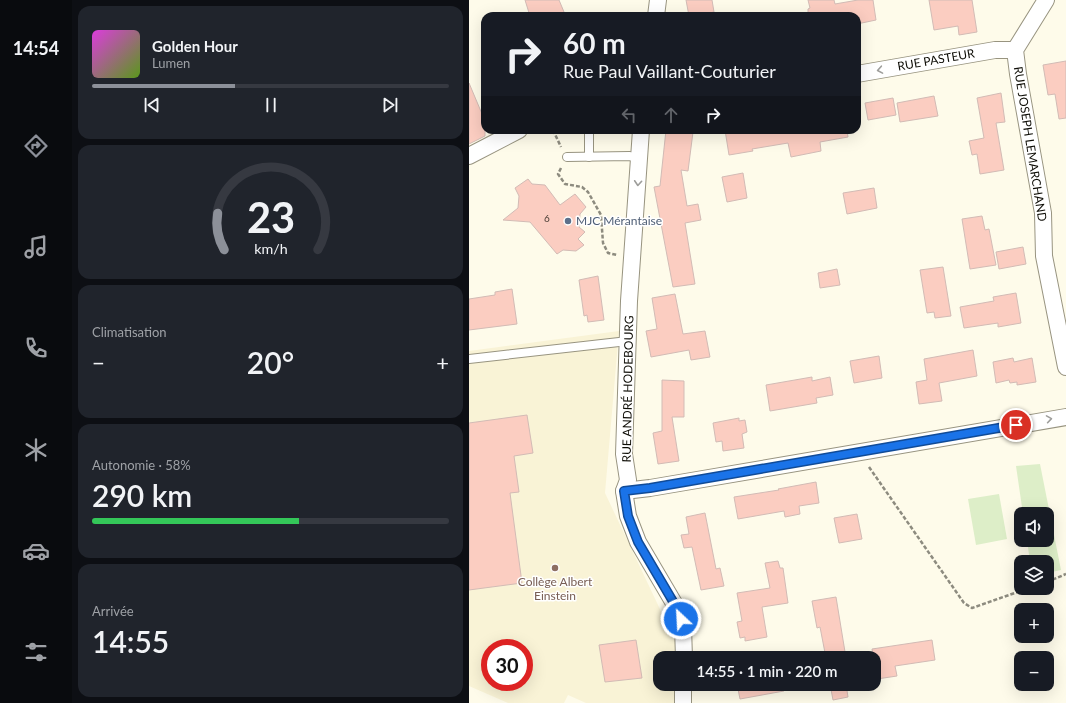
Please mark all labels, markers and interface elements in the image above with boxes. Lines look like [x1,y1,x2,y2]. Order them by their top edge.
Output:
text: 60 m [563,26,626,60]
icon: right [497,28,549,80]
text: 14:54 [13,37,59,59]
text: Golden Hour [152,37,238,55]
street label: RUE PASTEUR [896,45,976,74]
text: Lumen [152,55,190,71]
text: Rue Paul Vaillant-Couturier [563,60,776,82]
one-way arrow [877,65,883,73]
street label: RUE JOSEPH LEMARCHAND [1011,65,1050,223]
icon: previous [141,94,163,116]
icon: pause [260,94,282,116]
icon: next [379,94,401,116]
icon: left [618,104,640,126]
icon: ahead [660,104,682,126]
icon: right [702,104,724,126]
icon: directions [22,132,50,160]
one-way arrow [633,180,642,186]
text: 23 [246,192,295,242]
house number: 6 [544,212,550,224]
place label: MJC Mérantaise [576,213,662,228]
marker: MJC Mérantaise [563,216,573,226]
icon: music [22,233,50,261]
text: km/h [254,240,287,257]
street label: RUE ANDRÉ HODEBOURG [619,315,636,463]
text: Climatisation [92,324,167,340]
icon: phone [22,334,50,362]
text: 20° [247,344,294,380]
text: − [92,349,105,376]
text: + [436,349,449,376]
pin [999,408,1033,442]
icon: arrive [1005,414,1027,436]
one-way arrow [1046,415,1052,424]
icon: climate [22,436,50,464]
text: Autonomie · 58% [92,457,191,473]
text: 290 km [92,477,192,513]
map controls [1014,507,1054,691]
button: sound [1014,507,1054,547]
icon: car [22,537,50,565]
button: layers [1014,555,1054,595]
marker: Collège Albert Einstein [550,563,560,573]
place label: Collège Albert Einstein [518,574,593,603]
position arrow [660,598,702,640]
text: Arrivée [92,603,134,619]
button: + [1014,603,1054,643]
text: 14:55 [92,623,169,659]
icon: filters [22,638,50,666]
speed limit sign: 30 [481,639,533,691]
button: − [1014,651,1054,691]
text: 14:55 · 1 min · 220 m [697,662,837,680]

